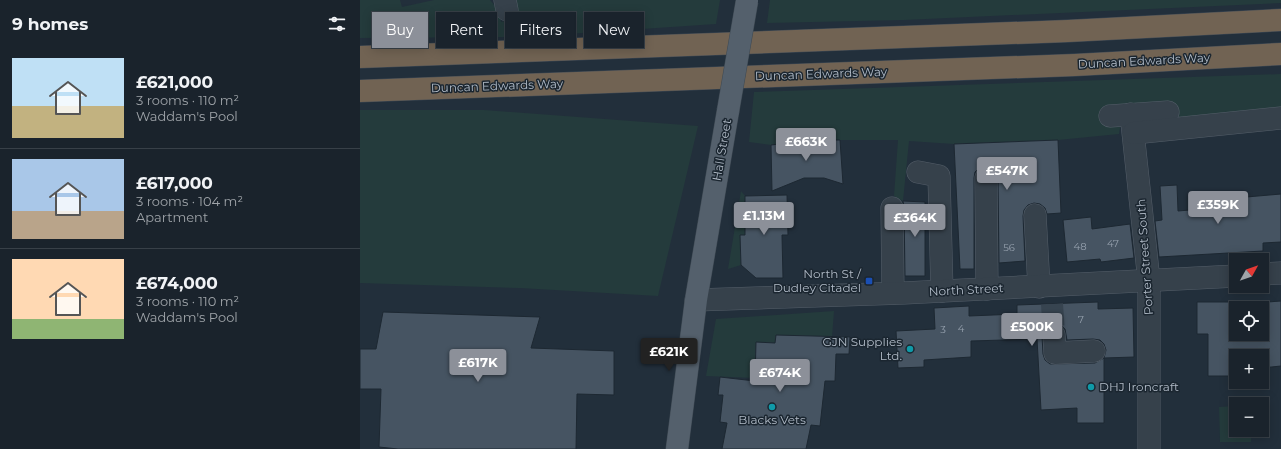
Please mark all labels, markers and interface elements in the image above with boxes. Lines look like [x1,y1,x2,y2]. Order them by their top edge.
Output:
chip: Buy [372,12,428,48]
chip: Rent [436,12,497,48]
chip: Filters [505,12,576,48]
chip: New [584,12,644,48]
icon: filters [326,13,348,35]
text: 9 homes [12,14,88,34]
street label: Duncan Edwards Way [1077,50,1211,71]
street label: Duncan Edwards Way [755,64,888,83]
text: £621,000 [136,72,213,92]
icon: home [44,74,92,122]
street label: Duncan Edwards Way [431,76,564,95]
text: 3 rooms · 110 m² [136,92,239,108]
text: Waddam's Pool [136,108,238,124]
street label: Hall Street [709,118,734,182]
pin: £663K [778,128,834,162]
text: £663K [785,133,827,149]
pin: £547K [979,157,1035,191]
text: £547K [986,162,1028,178]
text: £617,000 [136,173,213,193]
icon: home [44,175,92,223]
pin: £359K [1190,191,1246,225]
text: 3 rooms · 104 m² [136,193,243,209]
text: £359K [1197,196,1239,212]
street label: Porter Street South [1133,199,1156,316]
pin: £1.13M [731,202,797,236]
pin: £364K [887,204,943,238]
text: £1.13M [743,207,785,223]
text: Apartment [136,209,208,225]
text: £364K [893,209,937,225]
house number: 47 [1107,237,1119,250]
house number: 48 [1073,240,1087,253]
house number: 56 [1003,241,1015,254]
north arrow [1229,253,1269,293]
map controls [1229,253,1269,437]
place label: North St / Dudley Citadel [773,266,862,295]
text: £674,000 [136,273,218,293]
icon: home [44,275,92,323]
marker: North St / Dudley Citadel [864,276,874,286]
street label: North Street [928,280,1004,299]
text: 3 rooms · 110 m² [136,293,239,309]
button: locate [1229,301,1269,341]
text: Waddam's Pool [136,309,238,325]
pin: £500K [1004,313,1060,347]
house number: 7 [1078,313,1084,326]
text: £500K [1010,318,1054,334]
house number: 4 [958,322,965,335]
house number: 3 [940,323,946,336]
place label: GJN Supplies Ltd. [823,334,902,363]
pin: £621K [641,338,697,372]
text: £621K [650,343,688,359]
marker: GJN Supplies Ltd. [905,344,915,354]
pin: £617K [450,349,506,383]
button: + [1229,349,1269,389]
text: £617K [458,354,498,370]
pin: £674K [752,359,808,393]
text: £674K [759,364,801,380]
place label: DHJ Ironcraft [1099,379,1179,394]
marker: DHJ Ironcraft [1086,382,1096,392]
button: − [1229,397,1269,437]
marker: Blacks Vets [767,402,777,412]
place label: Blacks Vets [738,412,806,427]

